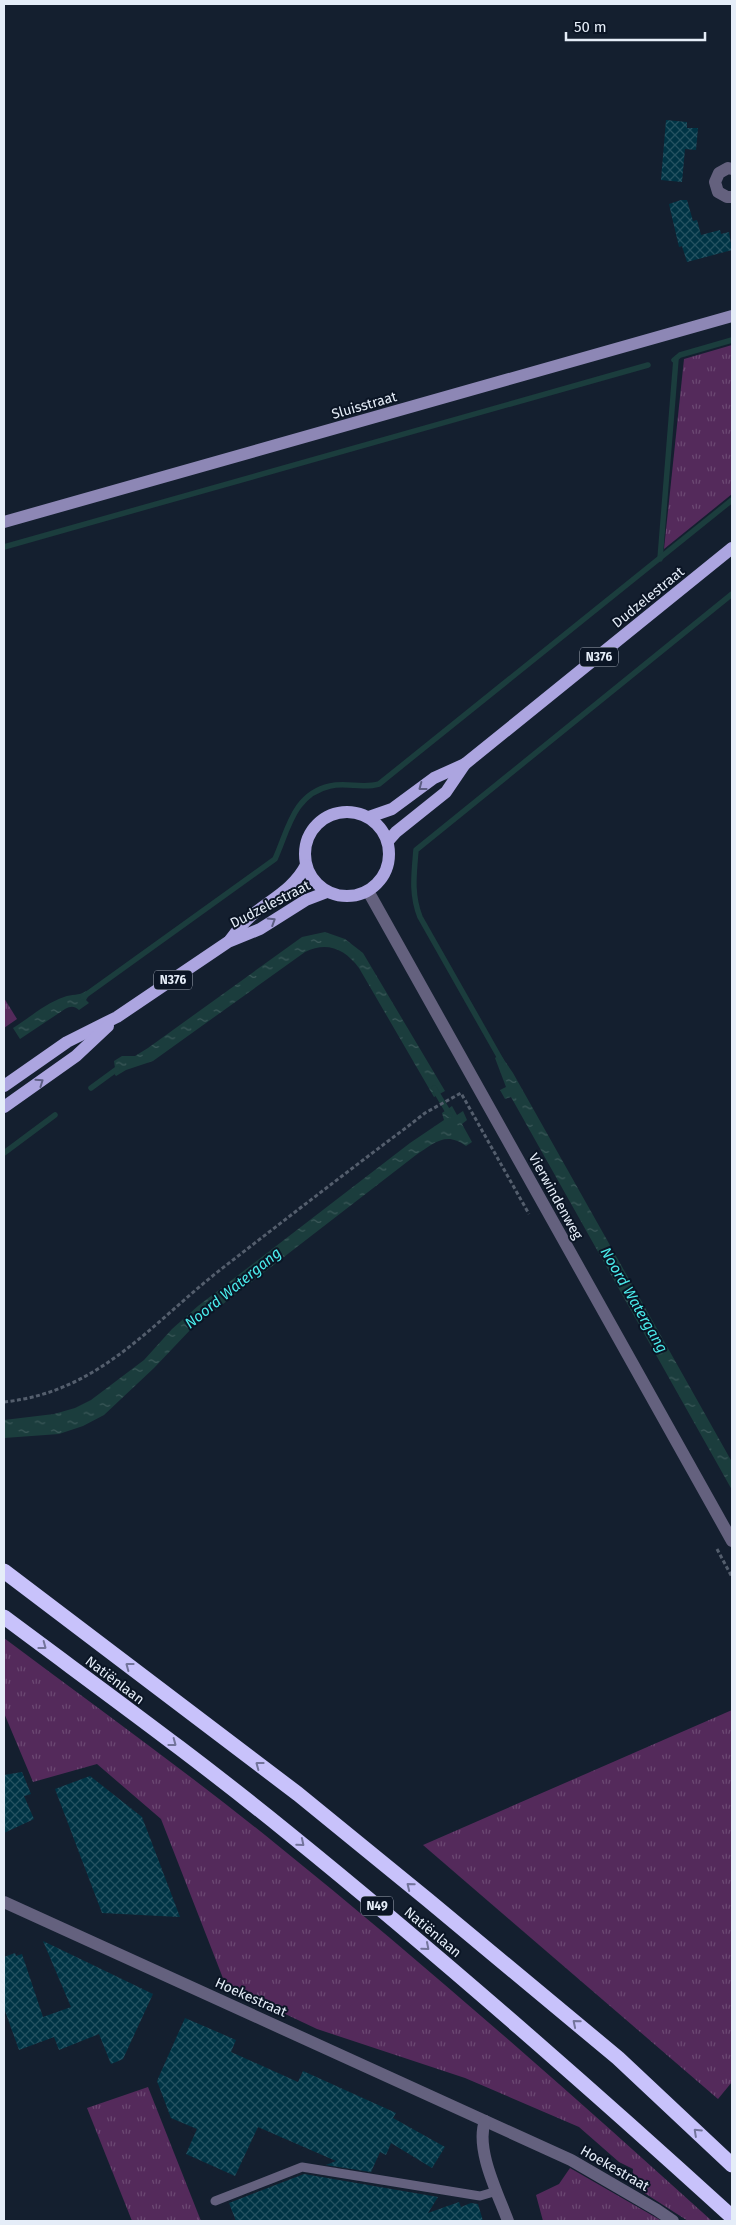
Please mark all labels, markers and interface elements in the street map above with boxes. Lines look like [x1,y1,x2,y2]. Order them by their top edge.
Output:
scale bar [566,10,705,42]
text: 50 m [574,18,607,36]
street label: Sluisstraat [330,388,400,423]
street label: Dudzelestraat [609,563,688,632]
road number: N376 [580,648,618,666]
one-way arrow [418,781,428,790]
street label: Dudzelestraat [227,877,314,932]
one-way arrow [267,918,276,928]
road number: N376 [154,970,192,990]
one-way arrow [34,1079,44,1088]
street label: Vierwindenweg [525,1150,587,1243]
water label: Noord Watergang [181,1244,285,1332]
water label: Noord Watergang [596,1244,672,1356]
one-way arrow [37,1640,47,1649]
street label: Natiënlaan [82,1653,148,1708]
one-way arrow [126,1664,135,1672]
one-way arrow [167,1737,177,1746]
one-way arrow [256,1762,265,1770]
one-way arrow [295,1837,304,1846]
one-way arrow [407,1883,416,1892]
road number: N49 [361,1896,393,1915]
street label: Natiënlaan [401,1904,465,1961]
one-way arrow [421,1941,430,1950]
street label: Hoekestraat [212,1974,290,2021]
one-way arrow [573,2021,582,2029]
one-way arrow [693,2129,702,2138]
street label: Hoekestraat [577,2142,653,2195]

